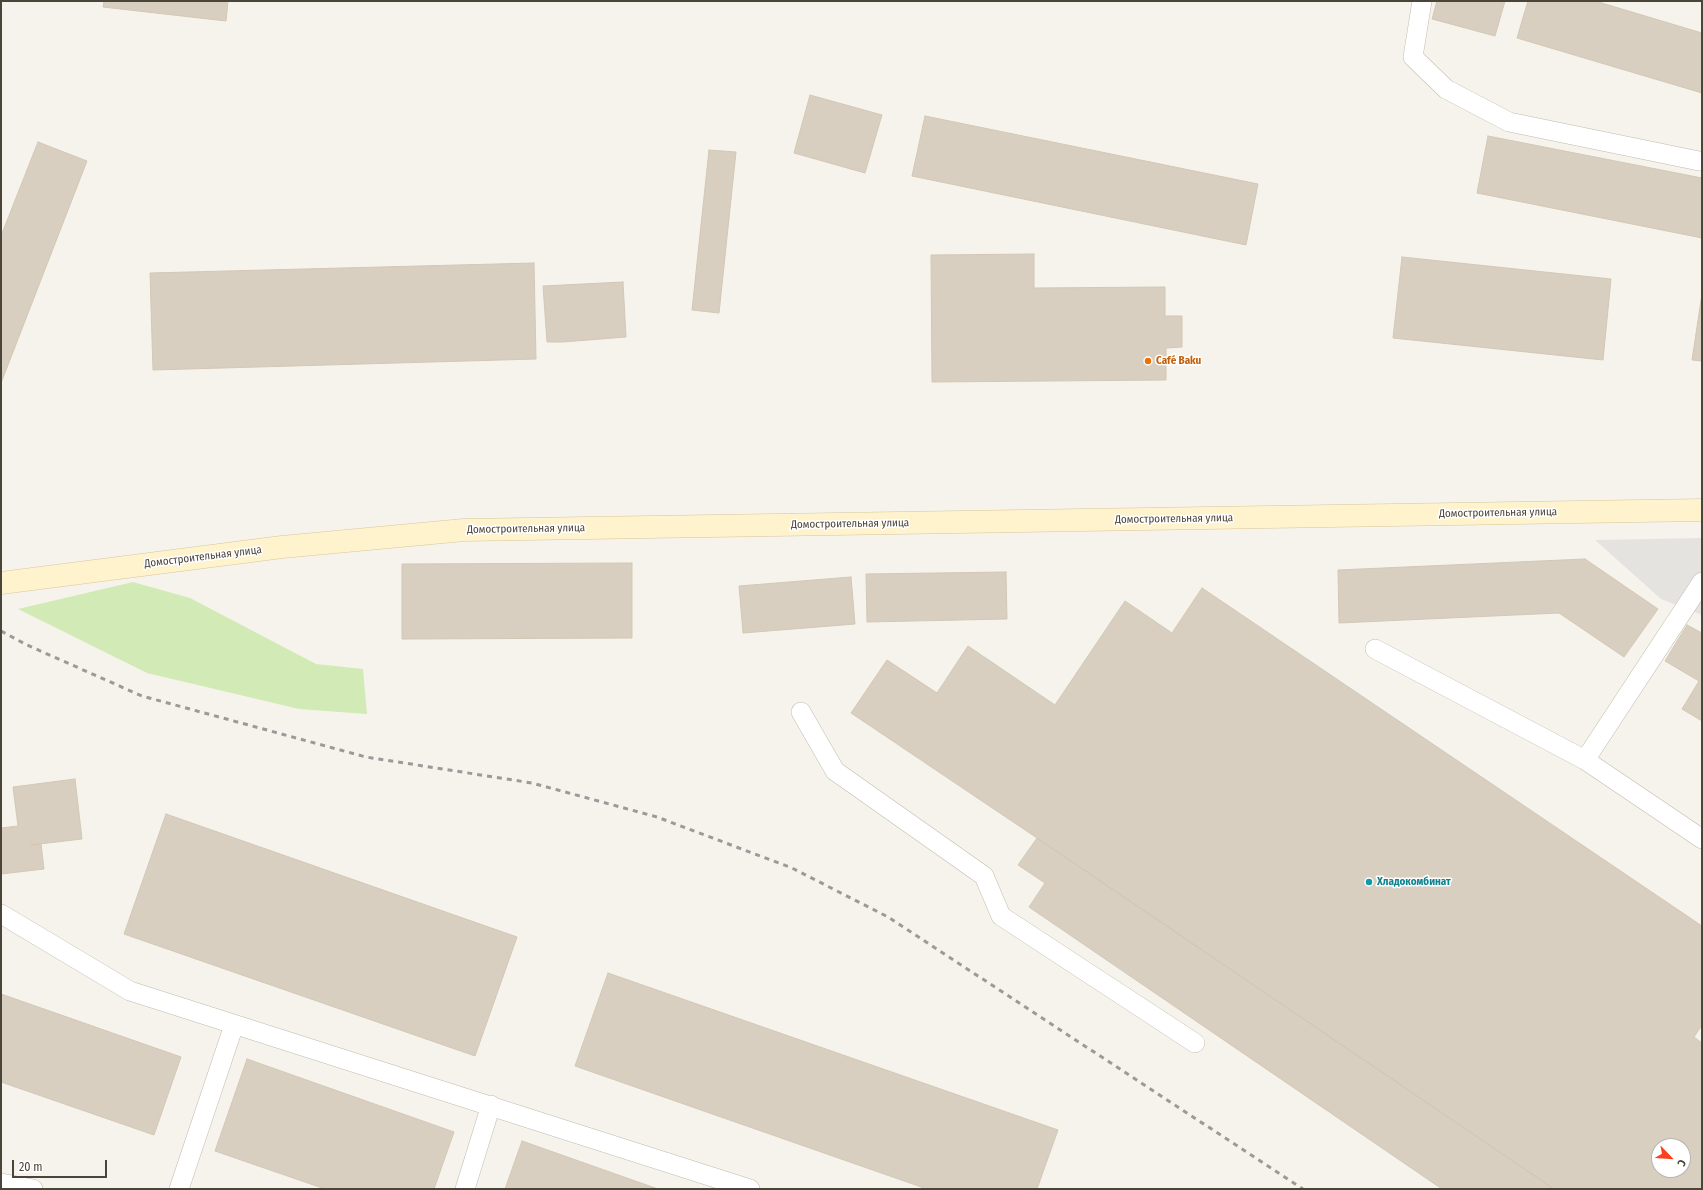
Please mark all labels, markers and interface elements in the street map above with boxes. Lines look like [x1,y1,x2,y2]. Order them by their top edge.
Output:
place label: Café Baku [1156,354,1201,368]
marker: Café Baku [1143,356,1153,366]
street label: Домостроительная улица [1439,505,1557,521]
street label: Домостроительная улица [1115,511,1233,527]
street label: Домостроительная улица [791,516,909,532]
street label: Домостроительная улица [467,521,585,537]
street label: Домостроительная улица [144,543,262,571]
place label: Хладокомбинат [1377,875,1451,889]
marker: Хладокомбинат [1364,877,1374,887]
north arrow [1651,1138,1691,1178]
scale bar [14,1152,109,1178]
text: С [1674,1157,1689,1168]
text: 20 m [19,1160,43,1174]

